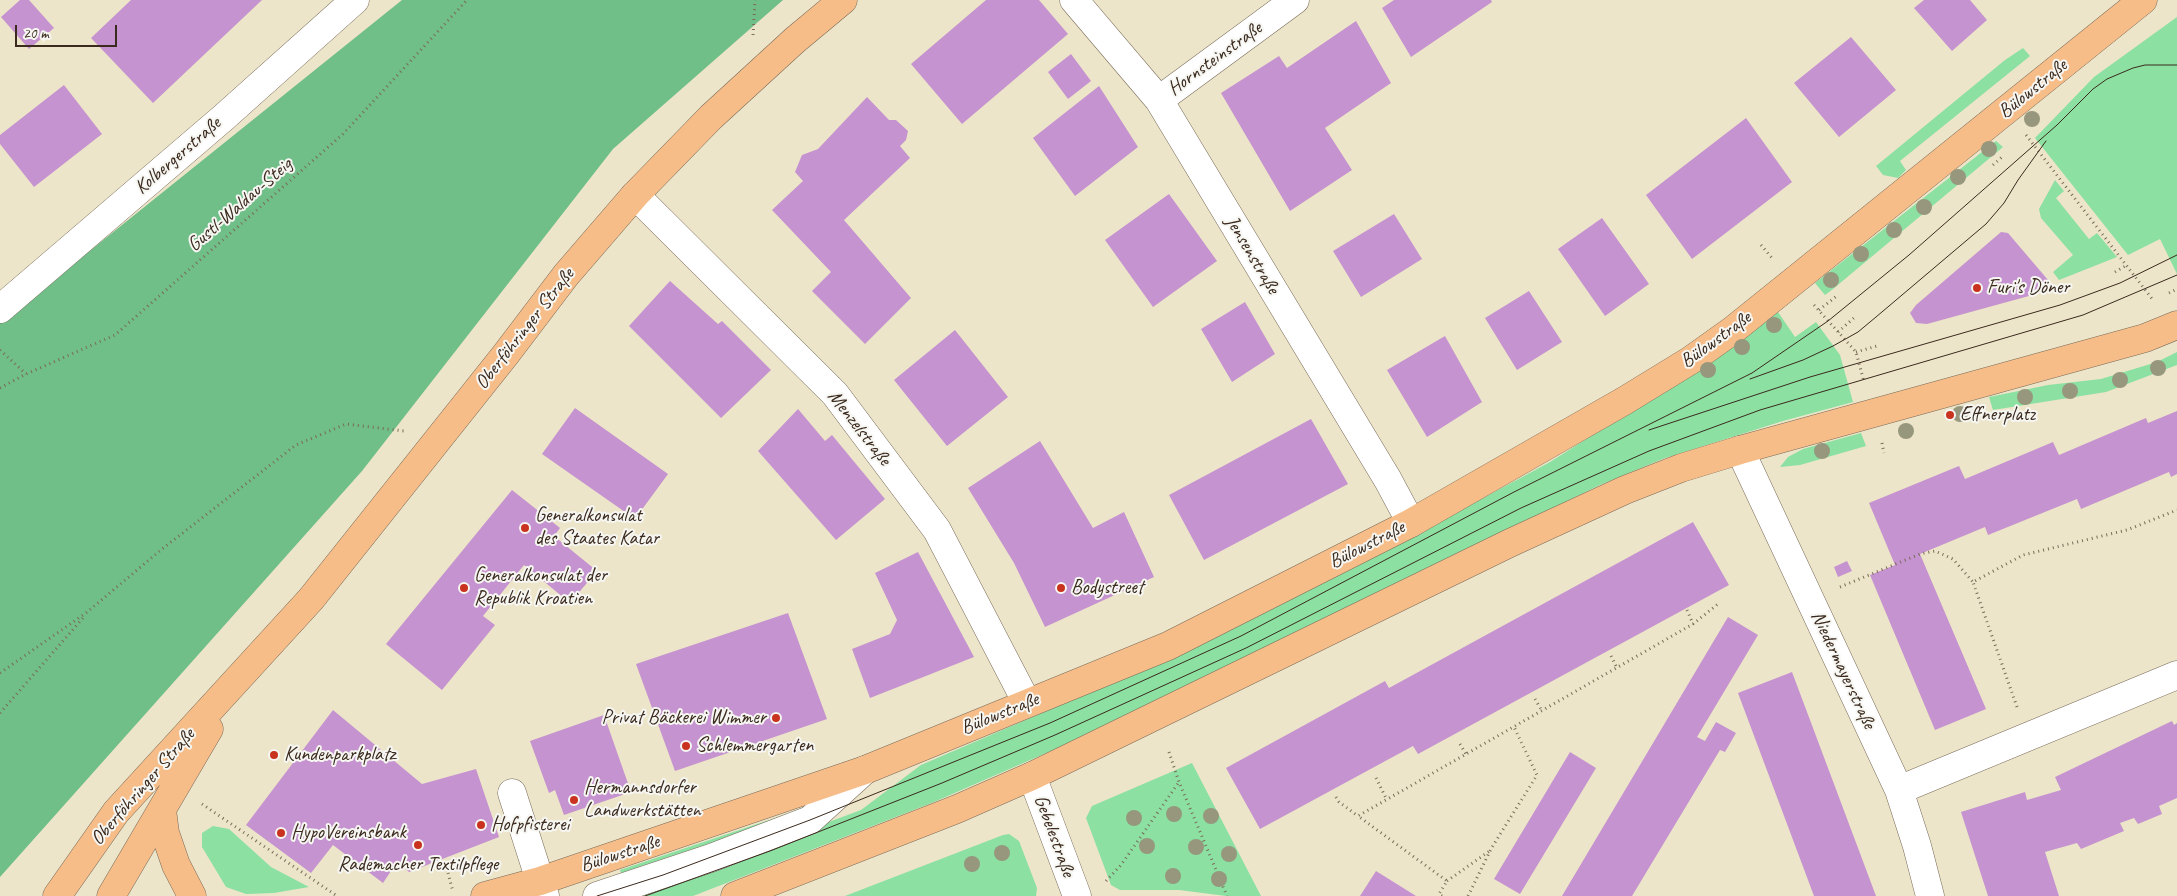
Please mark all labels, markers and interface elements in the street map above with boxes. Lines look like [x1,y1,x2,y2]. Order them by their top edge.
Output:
scale bar [18,15,120,47]
street label: Hornsteinstraße [1163,17,1267,101]
text: 20 m [23,24,49,43]
street label: Bülowstraße [1994,54,2072,124]
street label: Kolbergerstraße [130,112,226,200]
street label: Gustl-Waldau-Steig [183,153,297,257]
street label: Jensenstraße [1219,212,1285,298]
street label: Oberföhringer Straße [470,264,580,394]
place label: Furi's Döner [1987,276,2070,300]
marker: Furi's Döner [1971,282,1983,294]
street label: Bülowstraße [1676,306,1756,374]
street label: Menzelstraße [822,385,896,471]
place label: Effnerplatz [1960,403,2035,427]
marker: Effnerplatz [1944,409,1956,421]
place label: Generalkonsulat des Staates Katar [535,504,659,551]
street label: Bülowstraße [1325,516,1409,574]
marker: Generalkonsulat des Staates Katar [519,522,531,534]
place label: Generalkonsulat der Republik Kroatien [474,564,607,611]
place label: Bodystreet [1071,576,1143,600]
marker: Generalkonsulat der Republik Kroatien [458,582,470,594]
marker: Bodystreet [1055,582,1067,594]
street label: Niedermayerstraße [1805,607,1881,733]
street label: Bülowstraße [958,688,1042,740]
place label: Privat Bäckerei Wimmer [601,706,766,730]
marker: Privat Bäckerei Wimmer [770,712,782,724]
street label: Oberföhringer Straße [86,724,200,850]
place label: Schlemmergarten [696,734,813,758]
marker: Schlemmergarten [680,740,692,752]
place label: Kundenparkplatz [284,743,395,767]
marker: Kundenparkplatz [268,749,280,761]
place label: Hermannsdorfer Landwerkstätten [584,776,700,823]
street label: Gebelestraße [1028,792,1080,880]
marker: Hermannsdorfer Landwerkstätten [568,794,580,806]
place label: Hofpfisterei [491,813,569,837]
marker: Hofpfisterei [475,819,487,831]
place label: HypoVereinsbank [291,821,406,845]
marker: HypoVereinsbank [275,827,287,839]
street label: Bülowstraße [577,830,663,878]
marker: Rademacher Textilpflege [412,839,424,851]
place label: Rademacher Textilpflege [338,853,498,877]

